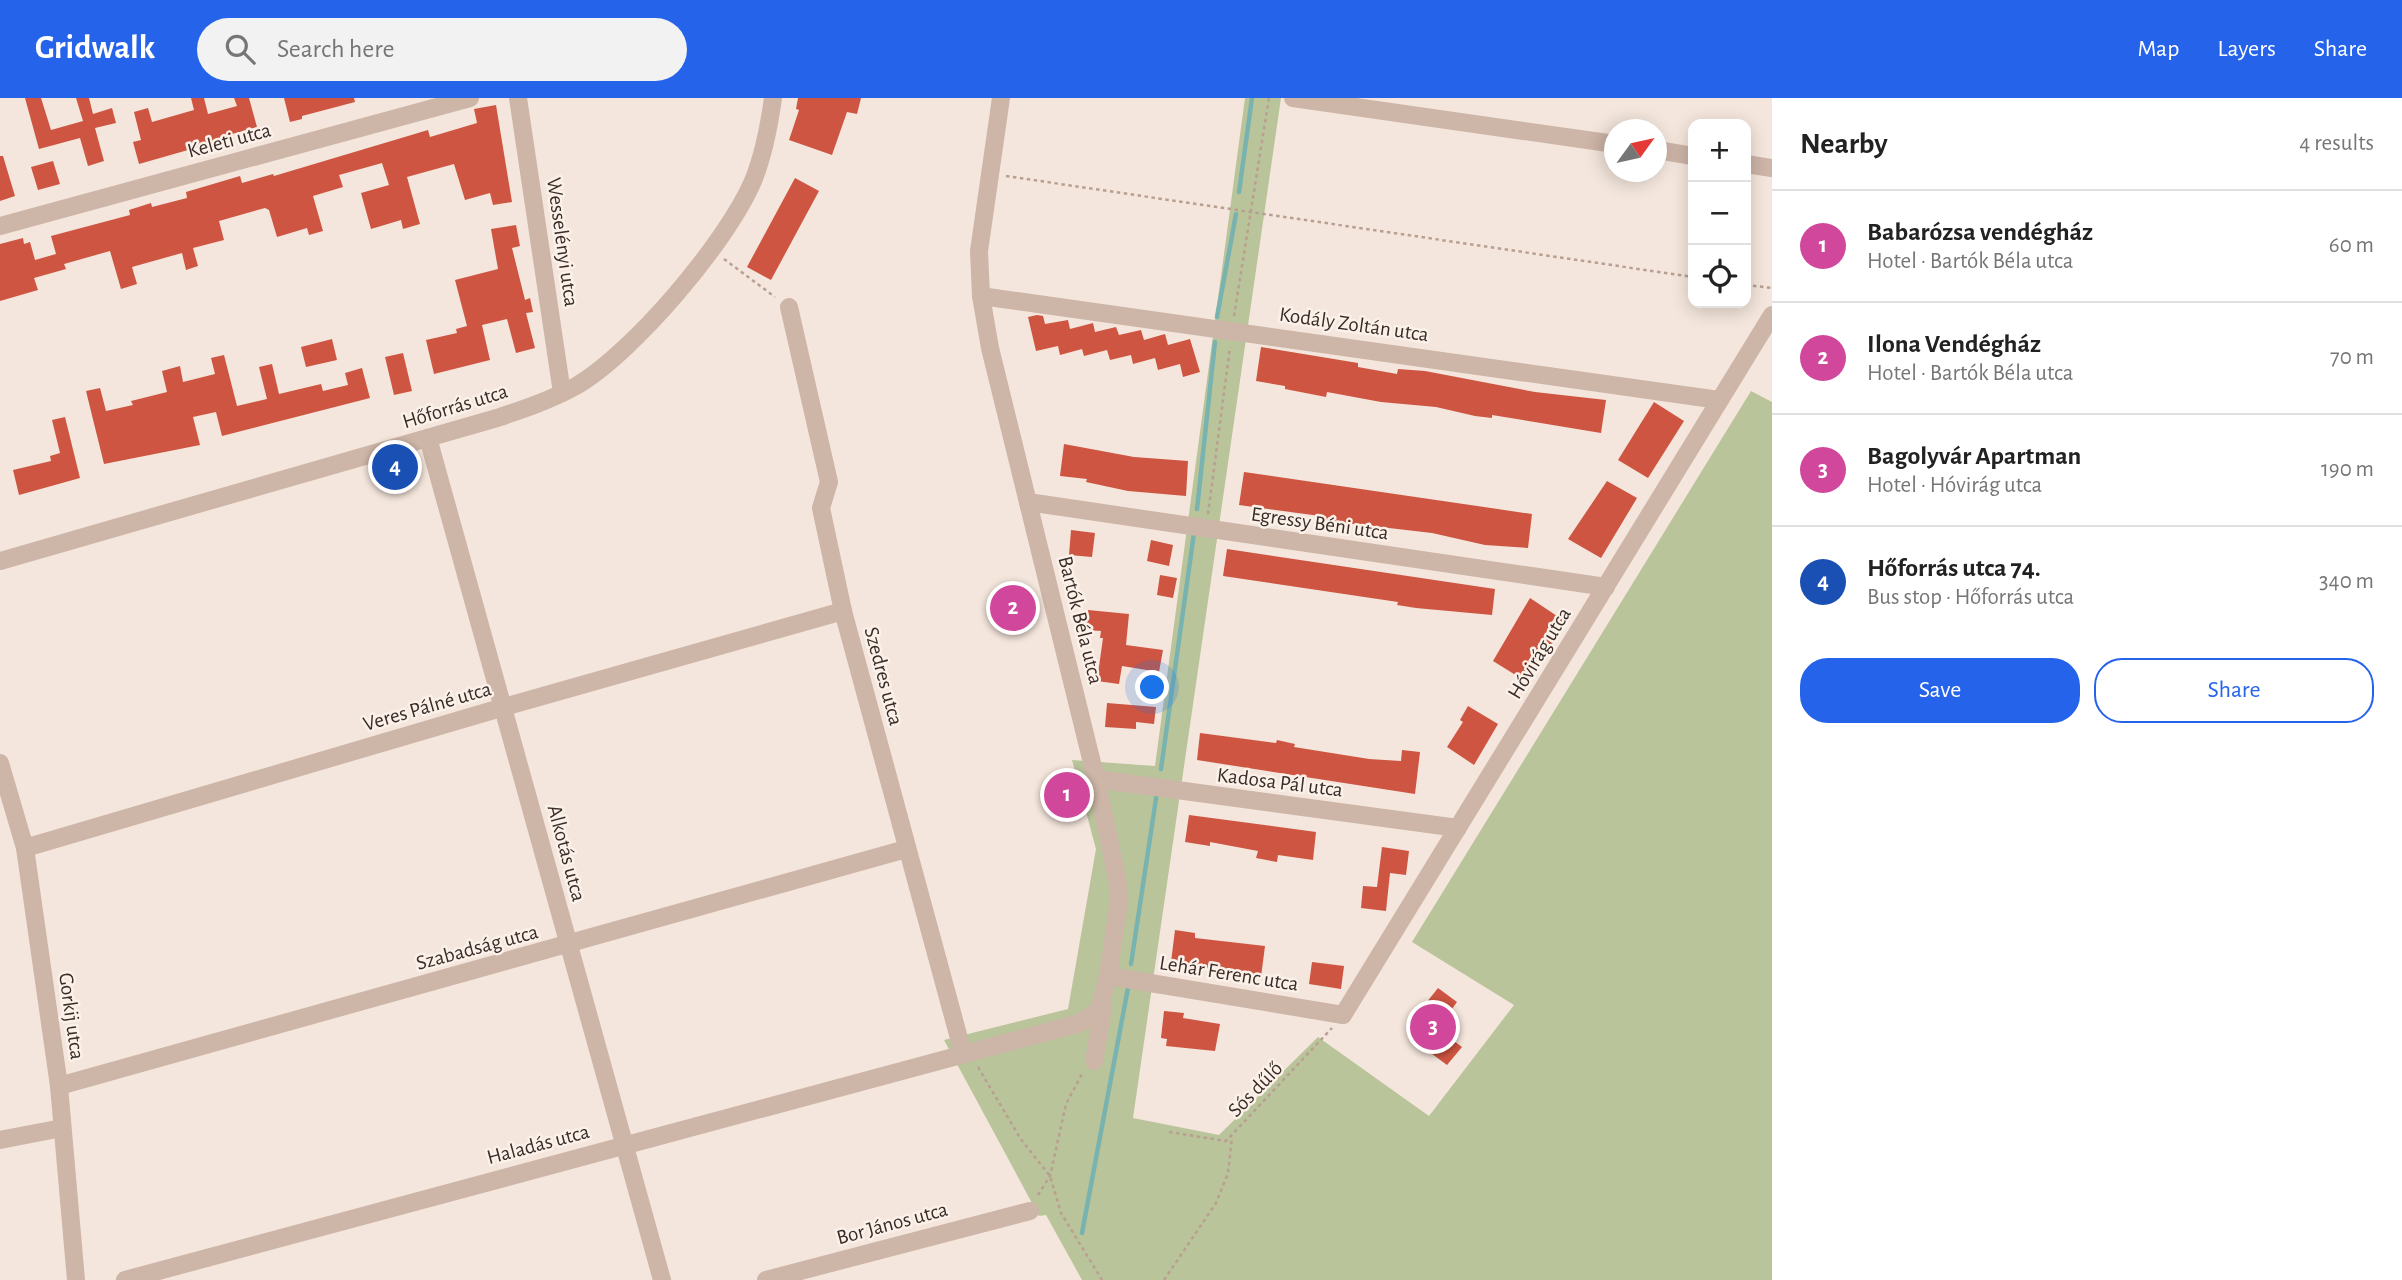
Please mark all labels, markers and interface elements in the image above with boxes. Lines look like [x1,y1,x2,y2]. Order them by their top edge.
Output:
search box [197,18,687,81]
icon: search [221,30,259,68]
text: Gridwalk [35,32,155,65]
text: Search here [277,36,395,62]
text: Map [2137,37,2179,61]
text: Layers [2217,37,2276,61]
text: Share [2314,37,2367,61]
street label: Keleti utca [185,119,273,162]
north arrow [1604,119,1667,182]
map controls [1688,119,1751,308]
button: + [1688,119,1751,182]
text: Nearby [1800,129,1888,159]
text: 4 results [2299,132,2374,155]
street label: Wesselényi utca [543,176,582,308]
button: − [1688,182,1751,245]
text: Babarózsa vendégház [1867,219,2093,245]
text: 1 [1819,234,1827,257]
text: 60 m [2329,234,2374,257]
button: locate [1688,245,1751,308]
text: Hotel · Bartók Béla utca [1867,250,2073,273]
street label: Kodály Zoltán utca [1278,304,1430,345]
text: Ilona Vendégház [1867,331,2041,357]
text: 2 [1818,346,1828,369]
text: 70 m [2330,346,2374,369]
text: Hotel · Bartók Béla utca [1867,362,2073,385]
street label: Hőforrás utca [400,380,511,432]
pin: 4 [372,441,418,493]
text: Bagolyvár Apartman [1867,443,2081,469]
text: 3 [1818,458,1828,481]
text: 190 m [2321,458,2374,481]
text: Hotel · Hóvirág utca [1867,474,2042,497]
street label: Egressy Béni utca [1250,503,1390,544]
street label: Bartók Béla utca [1054,554,1107,687]
text: Hőforrás utca 74. [1867,555,2041,581]
text: 4 [1817,570,1829,593]
text: 340 m [2319,570,2374,593]
pin: 2 [990,582,1036,634]
text: Bus stop · Hőforrás utca [1867,586,2074,609]
street label: Hóvirág utca [1504,604,1575,703]
street label: Szedres utca [860,625,907,728]
button: Save [1800,658,2080,723]
button: Share [2094,658,2374,723]
your location [1135,670,1169,704]
street label: Veres Pálné utca [361,678,494,735]
street label: Kadosa Pál utca [1216,764,1344,801]
pin: 1 [1044,769,1090,821]
street label: Alkotás utca [544,802,590,904]
street label: Szabadság utca [414,921,541,974]
street label: Lehár Ferenc utca [1158,952,1300,995]
street label: Gorkij utca [55,971,88,1061]
pin: 3 [1410,1001,1456,1053]
street label: Sós dűlő [1224,1058,1287,1121]
street label: Haladás utca [485,1121,592,1168]
street label: Bor János utca [834,1199,950,1248]

